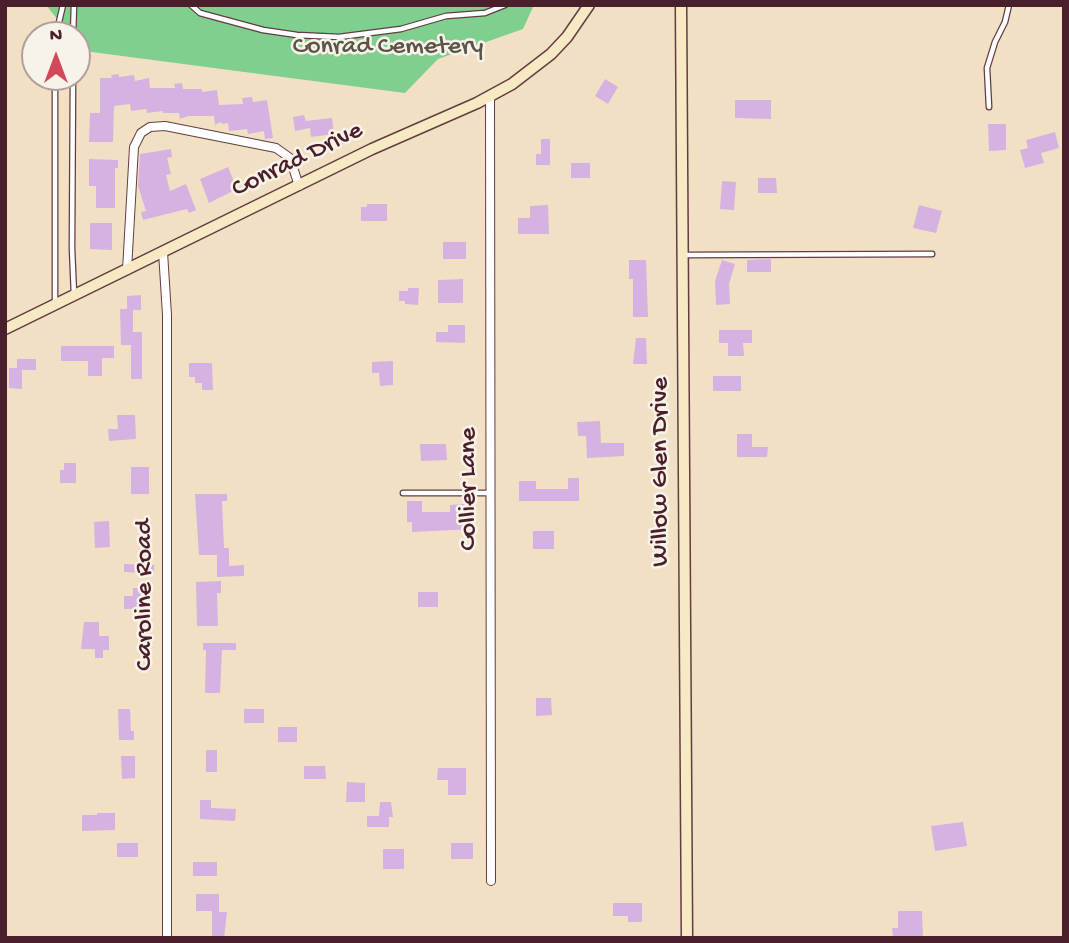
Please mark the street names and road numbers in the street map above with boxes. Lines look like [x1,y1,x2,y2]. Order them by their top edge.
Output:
street label: Conrad Drive [228,116,368,206]
street label: Willow Glen Drive [646,377,678,567]
street label: Collier Lane [454,427,486,551]
street label: Caroline Road [130,519,162,671]

